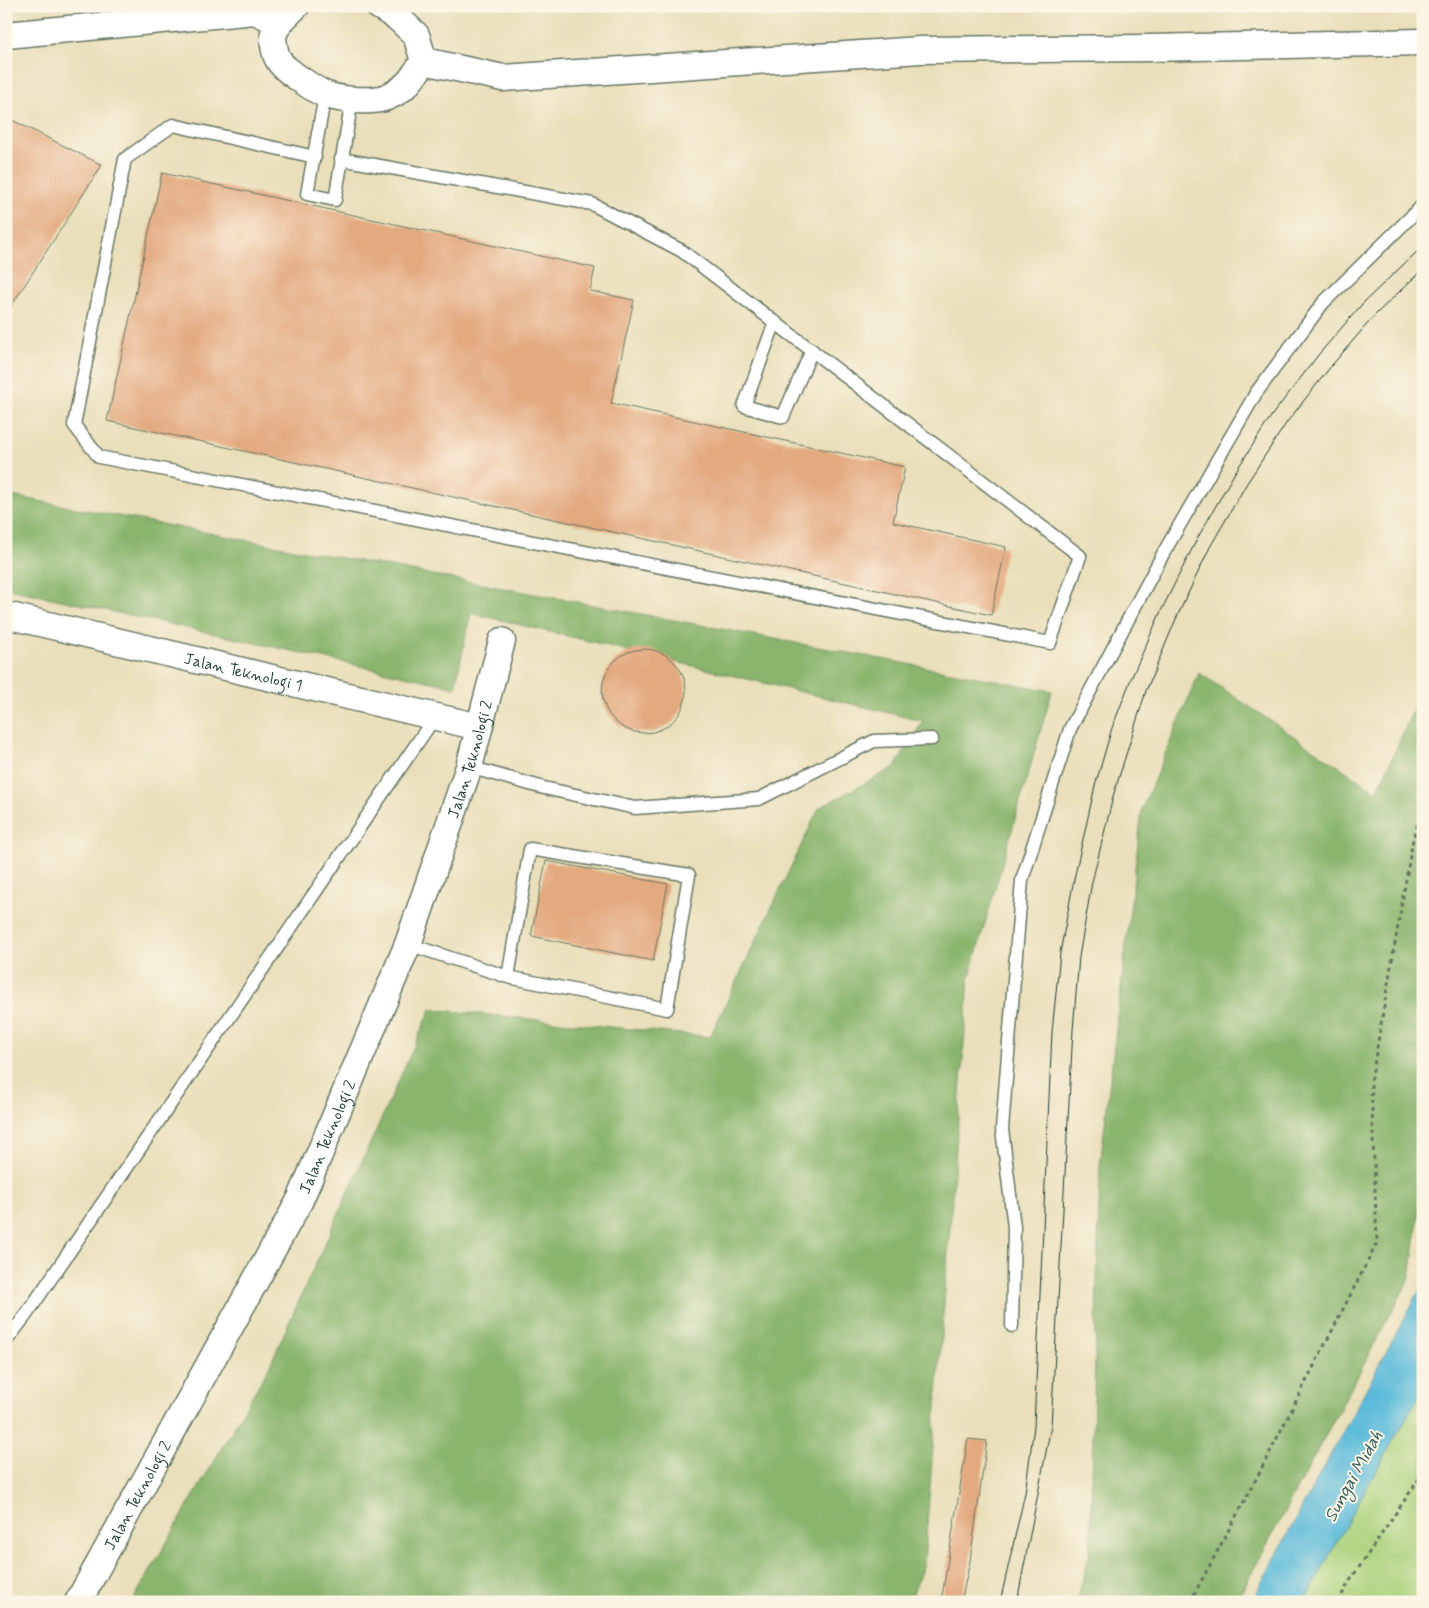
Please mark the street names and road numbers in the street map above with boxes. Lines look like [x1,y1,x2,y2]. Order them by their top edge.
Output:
street label: Jalan Teknologi 1 [182,649,304,697]
street label: Jalan Teknologi 2 [443,698,498,821]
street label: Jalan Teknologi 2 [295,1077,361,1197]
street label: Jalan Teknologi 2 [100,1437,177,1554]

